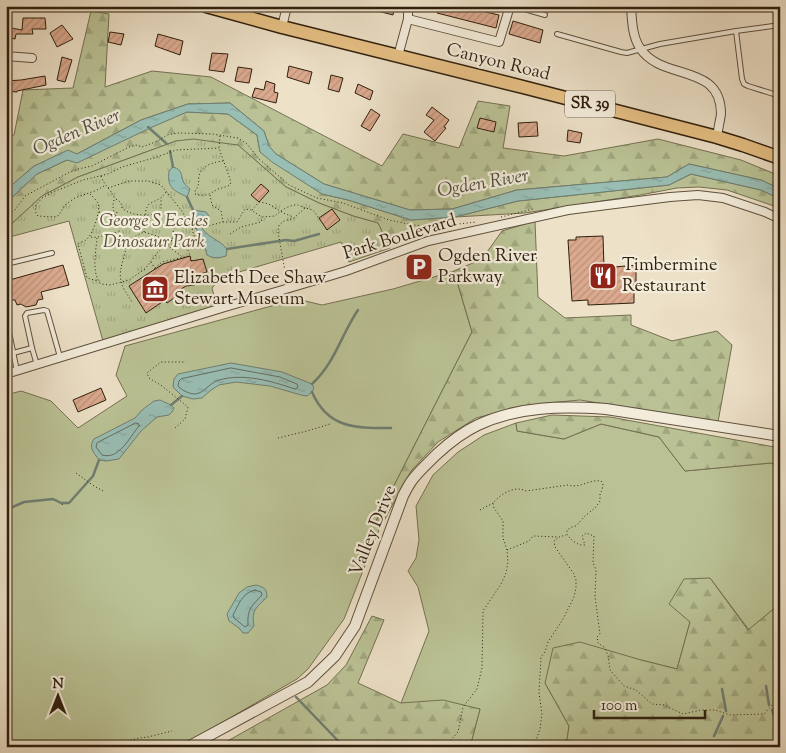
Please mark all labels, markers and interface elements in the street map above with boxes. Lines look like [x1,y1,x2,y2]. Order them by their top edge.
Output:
street label: Canyon Road [443,38,553,88]
road number: SR 39 [565,90,615,118]
water label: Ogden River [29,102,125,164]
water label: Ogden River [435,163,531,205]
street label: Park Boulevard [340,208,460,268]
park label: George S Eccles Dinosaur Park [100,209,208,256]
place label: Ogden River Parkway [438,244,537,291]
parking icon: Ogden River Parkway [404,252,434,282]
place label: Timbermine Restaurant [622,253,717,300]
restaurant icon: Timbermine Restaurant [588,261,618,291]
place label: Elizabeth Dee Shaw Stewart Museum [174,266,327,313]
museum icon: Elizabeth Dee Shaw Stewart Museum [140,274,170,304]
street label: Valley Drive [344,482,404,580]
north arrow [32,670,82,720]
text: N [52,675,64,695]
scale bar [594,688,705,720]
text: 100 m [601,696,638,717]

